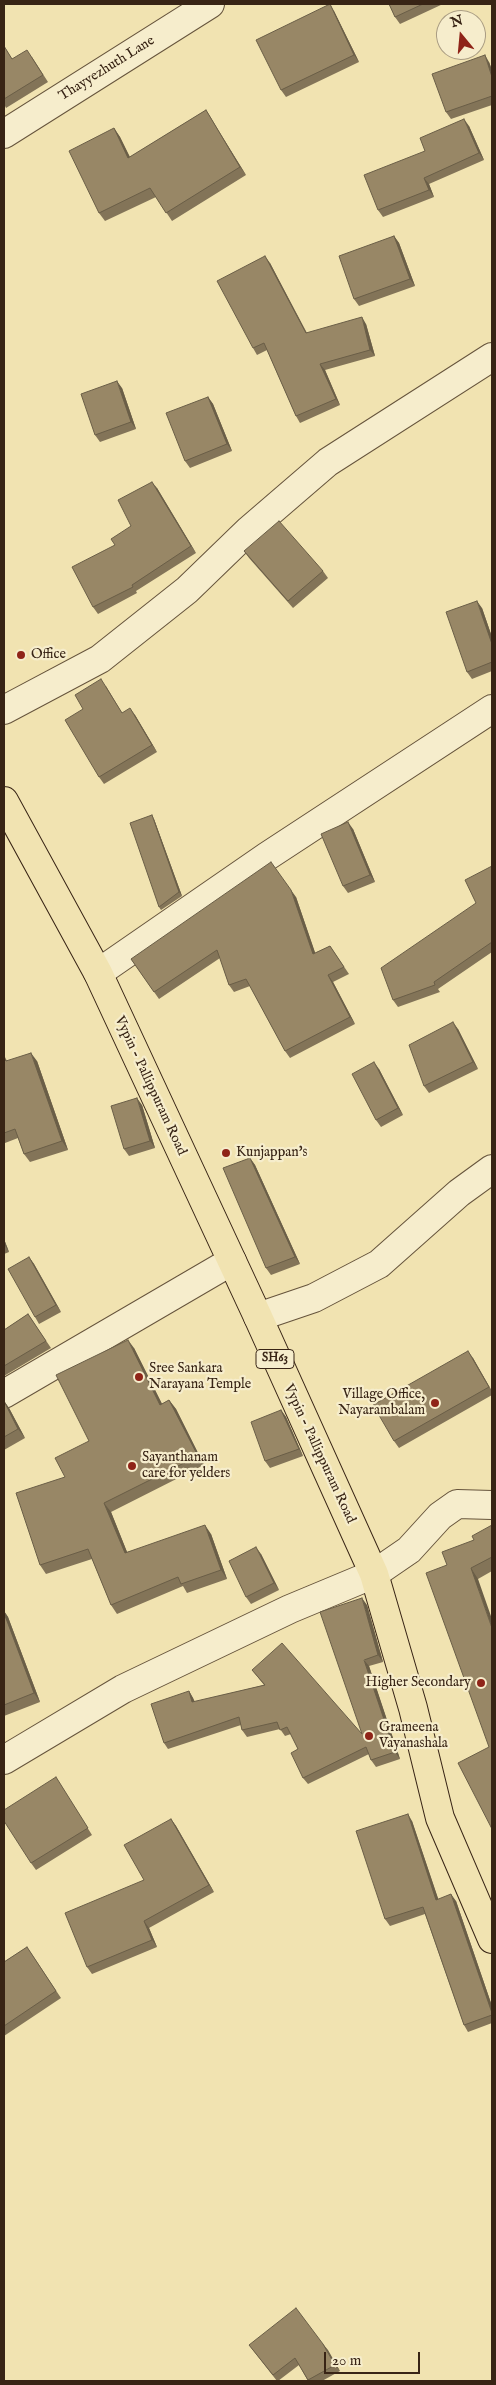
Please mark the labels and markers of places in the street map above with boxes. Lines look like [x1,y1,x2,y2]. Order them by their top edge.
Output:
place label: Office [31,647,66,663]
marker: Office [15,649,27,661]
place label: Kunjappan's [236,1145,307,1161]
marker: Kunjappan's [220,1147,232,1159]
place label: Sree Sankara Narayana Temple [149,1361,251,1394]
marker: Sree Sankara Narayana Temple [133,1371,145,1383]
place label: Village Office, Nayarambalam [338,1387,425,1420]
marker: Village Office, Nayarambalam [429,1397,441,1409]
place label: Sayanthanam care for yelders [142,1450,230,1482]
marker: Sayanthanam care for yelders [126,1460,138,1472]
place label: Higher Secondary [365,1675,471,1691]
marker: Higher Secondary [475,1677,487,1689]
place label: Grameena Vayanashala [379,1720,448,1752]
marker: Grameena Vayanashala [363,1730,375,1742]

